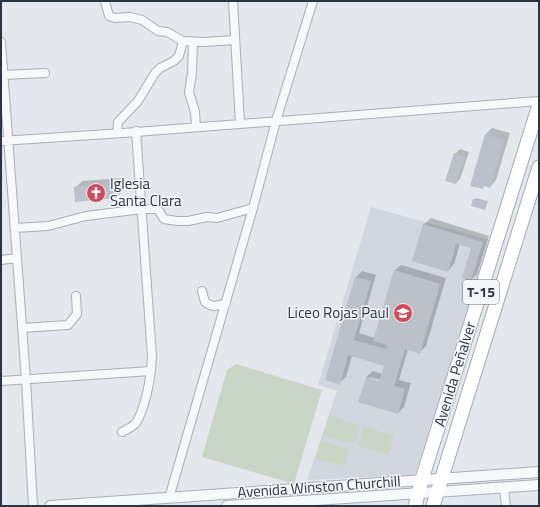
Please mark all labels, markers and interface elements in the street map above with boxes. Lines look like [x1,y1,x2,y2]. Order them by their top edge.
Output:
place label: Iglesia Santa Clara [110,172,182,212]
church icon: Iglesia Santa Clara [85,182,107,204]
road number: T-15 [463,280,499,304]
place label: Liceo Rojas Paul [287,301,389,324]
school or university icon: Liceo Rojas Paul [392,302,414,324]
street label: Avenida Peñalver [428,319,481,429]
street label: Avenida Winston Churchill [237,469,401,504]

